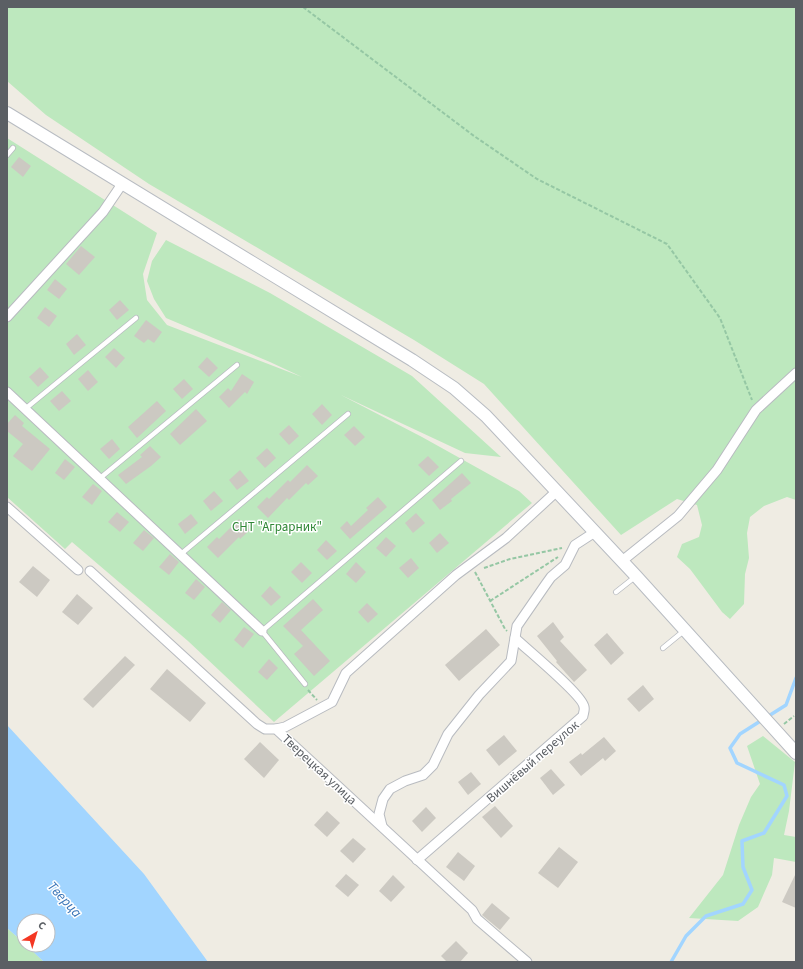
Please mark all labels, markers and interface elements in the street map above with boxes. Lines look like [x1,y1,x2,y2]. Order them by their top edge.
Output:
park label: СНТ "Аграрник" [232,518,322,536]
street label: Вишнёвый переулок [482,716,583,807]
street label: Тверецкая улица [278,730,361,809]
water label: Тверца [42,877,87,923]
north arrow [16,913,56,953]
text: С [35,918,49,934]

